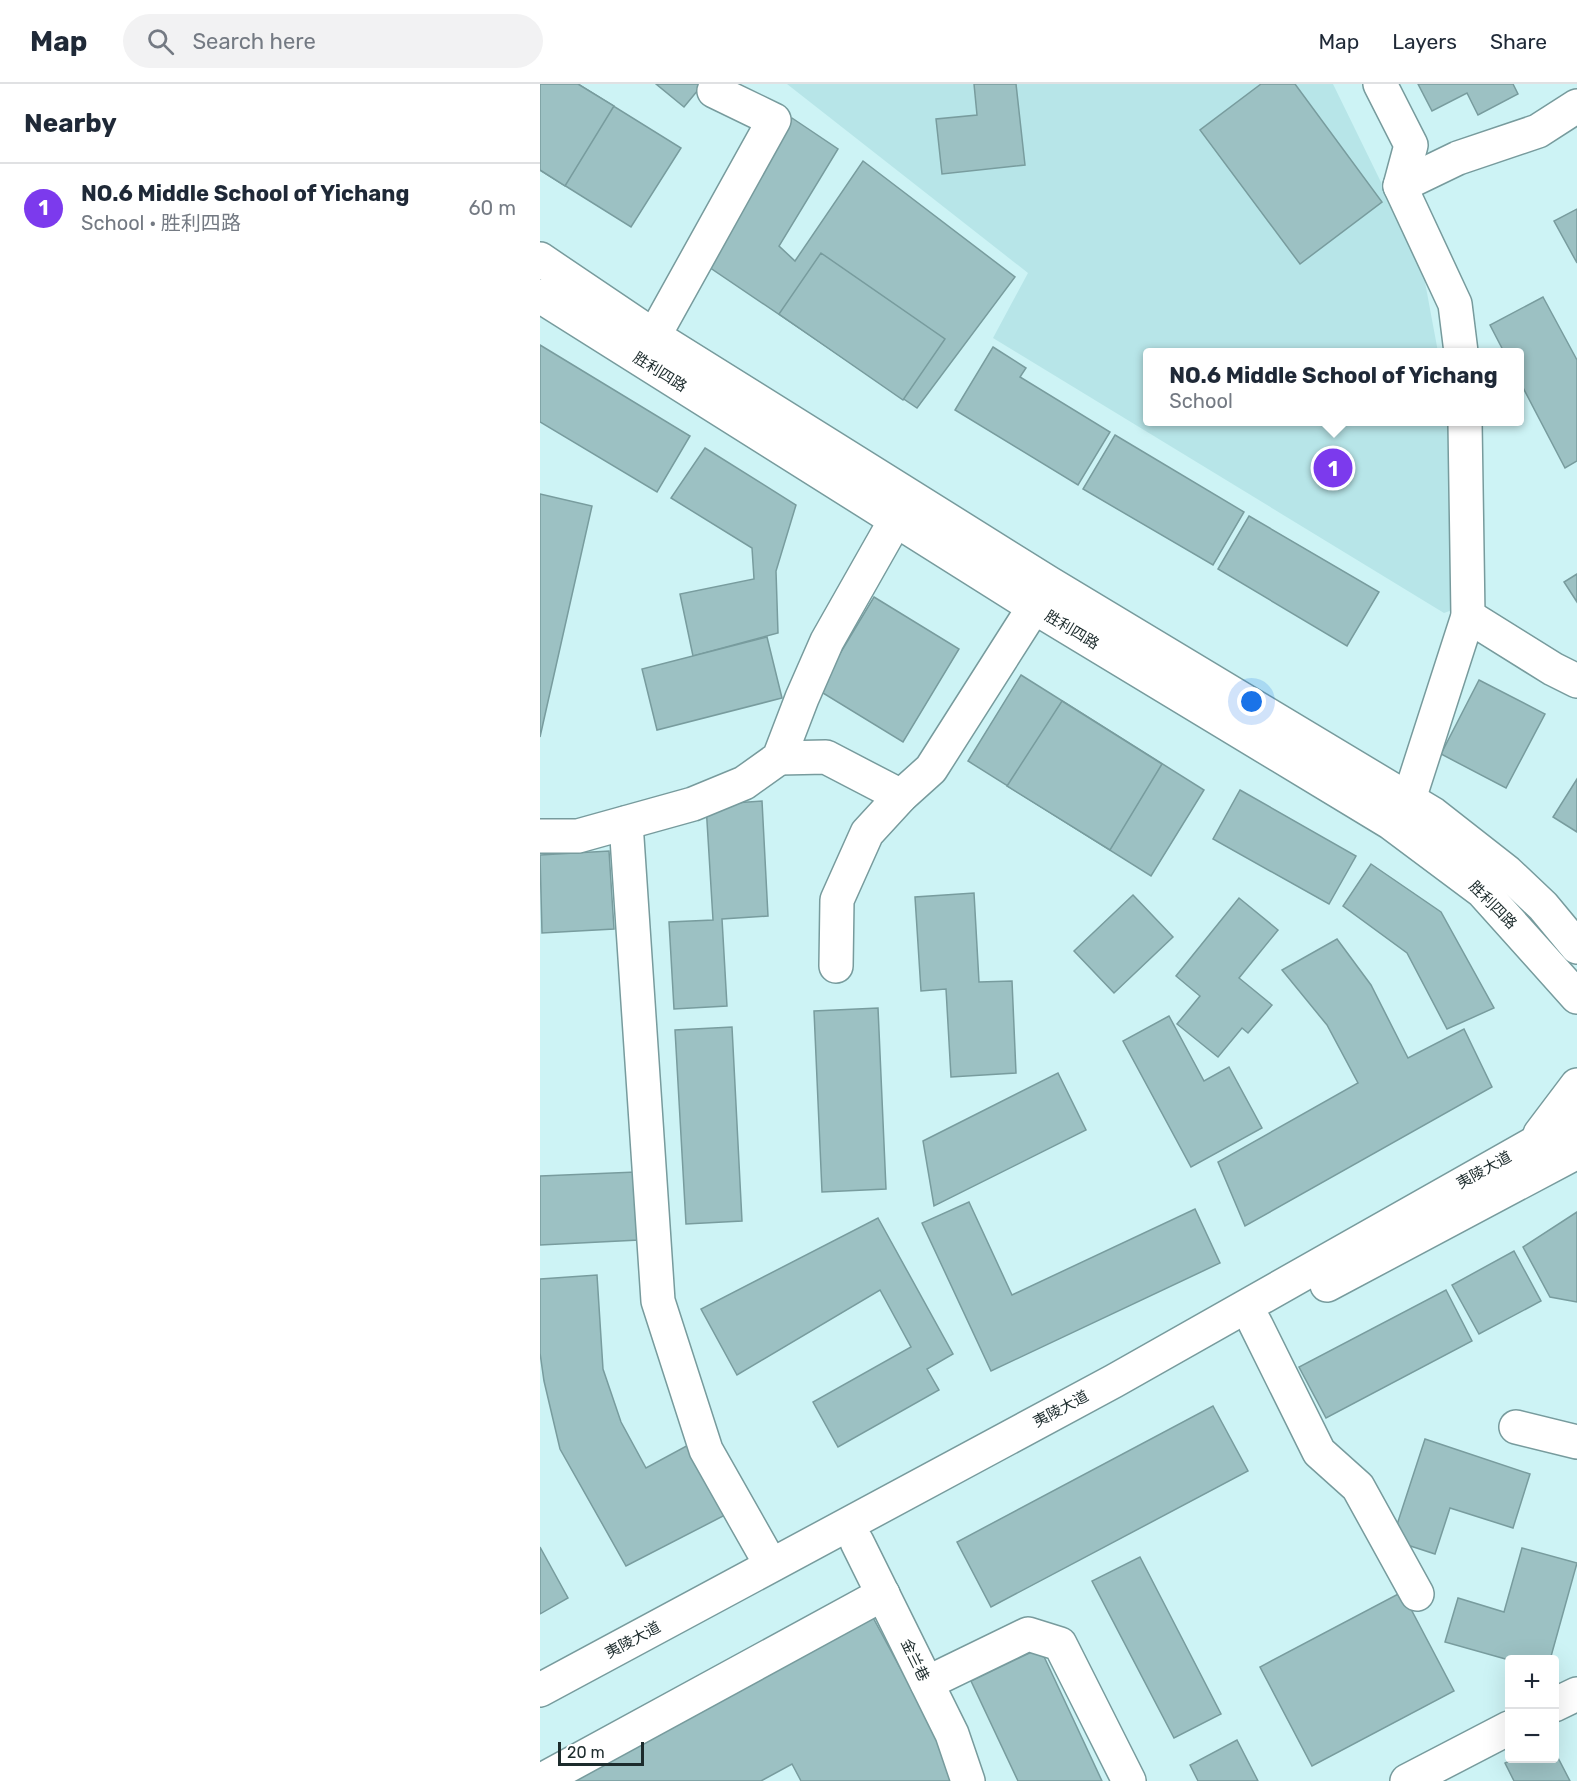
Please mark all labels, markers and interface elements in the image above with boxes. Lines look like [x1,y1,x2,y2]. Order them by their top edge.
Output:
search box [123,14,543,68]
text: Map [30,25,87,58]
icon: search [144,25,177,58]
text: Search here [192,28,316,55]
text: Map [1318,29,1359,54]
text: Layers [1392,29,1457,54]
text: Share [1490,29,1547,54]
text: Nearby [24,108,117,139]
text: NO.6 Middle School of Yichang [81,180,409,207]
text: 1 [39,196,48,220]
text: 60 m [469,196,516,220]
text: School · 胜利四路 [81,211,241,235]
street label: 胜利四路 [630,348,690,396]
popup [1143,348,1524,426]
text: NO.6 Middle School of Yichang [1169,362,1498,389]
text: School [1169,389,1233,413]
pin: 1 [1314,446,1352,490]
street label: 胜利四路 [1042,607,1102,653]
your location [1237,687,1266,716]
street label: 胜利四路 [1465,877,1521,933]
street label: 夷陵大道 [1453,1148,1515,1192]
street label: 夷陵大道 [1030,1387,1092,1431]
street label: 夷陵大道 [602,1618,664,1662]
street label: 金兰巷 [897,1636,933,1684]
map controls [1505,1655,1559,1763]
button: + [1505,1655,1559,1709]
button: − [1505,1709,1559,1763]
scale bar [558,1739,644,1766]
text: 20 m [567,1743,605,1762]

